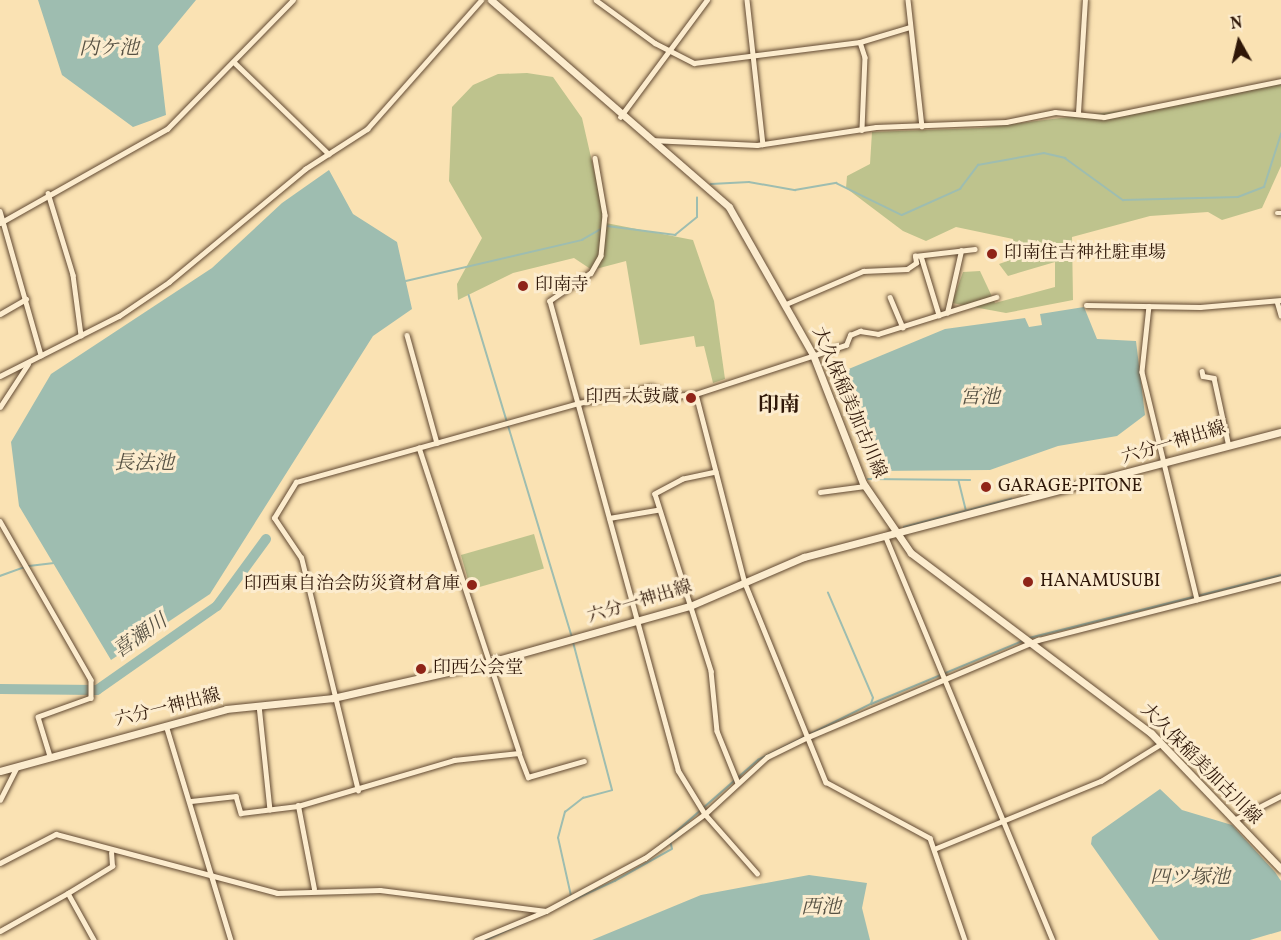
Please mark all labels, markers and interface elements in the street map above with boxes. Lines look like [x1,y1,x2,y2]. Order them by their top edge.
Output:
north arrow [1209,12,1269,72]
text: N [1229,12,1244,36]
water label: 内ケ池 [79,37,139,61]
place label: 印南住吉神社駐車場 [1004,243,1166,265]
marker: 印南住吉神社駐車場 [985,247,999,261]
place label: 印南寺 [535,275,589,297]
marker: 印南寺 [516,279,530,293]
street label: 大久保稲美加古川線 [806,324,890,482]
water label: 宮池 [960,386,1000,410]
place label: 印西 太鼓蔵 [585,387,679,409]
marker: 印西 太鼓蔵 [684,391,698,405]
district label: 印南 [758,393,800,419]
street label: 六分一神出線 [1119,418,1229,470]
water label: 長法池 [114,452,174,476]
place label: GARAGE-PITONE [998,476,1142,498]
marker: GARAGE-PITONE [979,480,993,494]
place label: HANAMUSUBI [1040,571,1160,593]
place label: 印西東自治会防災資材倉庫 [244,574,460,596]
marker: HANAMUSUBI [1021,575,1035,589]
street label: 六分一神出線 [585,577,695,629]
marker: 印西東自治会防災資材倉庫 [465,578,479,592]
water label: 喜瀬川 [110,610,172,664]
place label: 印西公会堂 [433,658,523,680]
marker: 印西公会堂 [414,662,428,676]
street label: 六分一神出線 [113,685,223,733]
street label: 大久保稲美加古川線 [1135,700,1265,830]
water label: 四ツ塚池 [1150,866,1230,890]
water label: 西池 [801,896,841,920]

